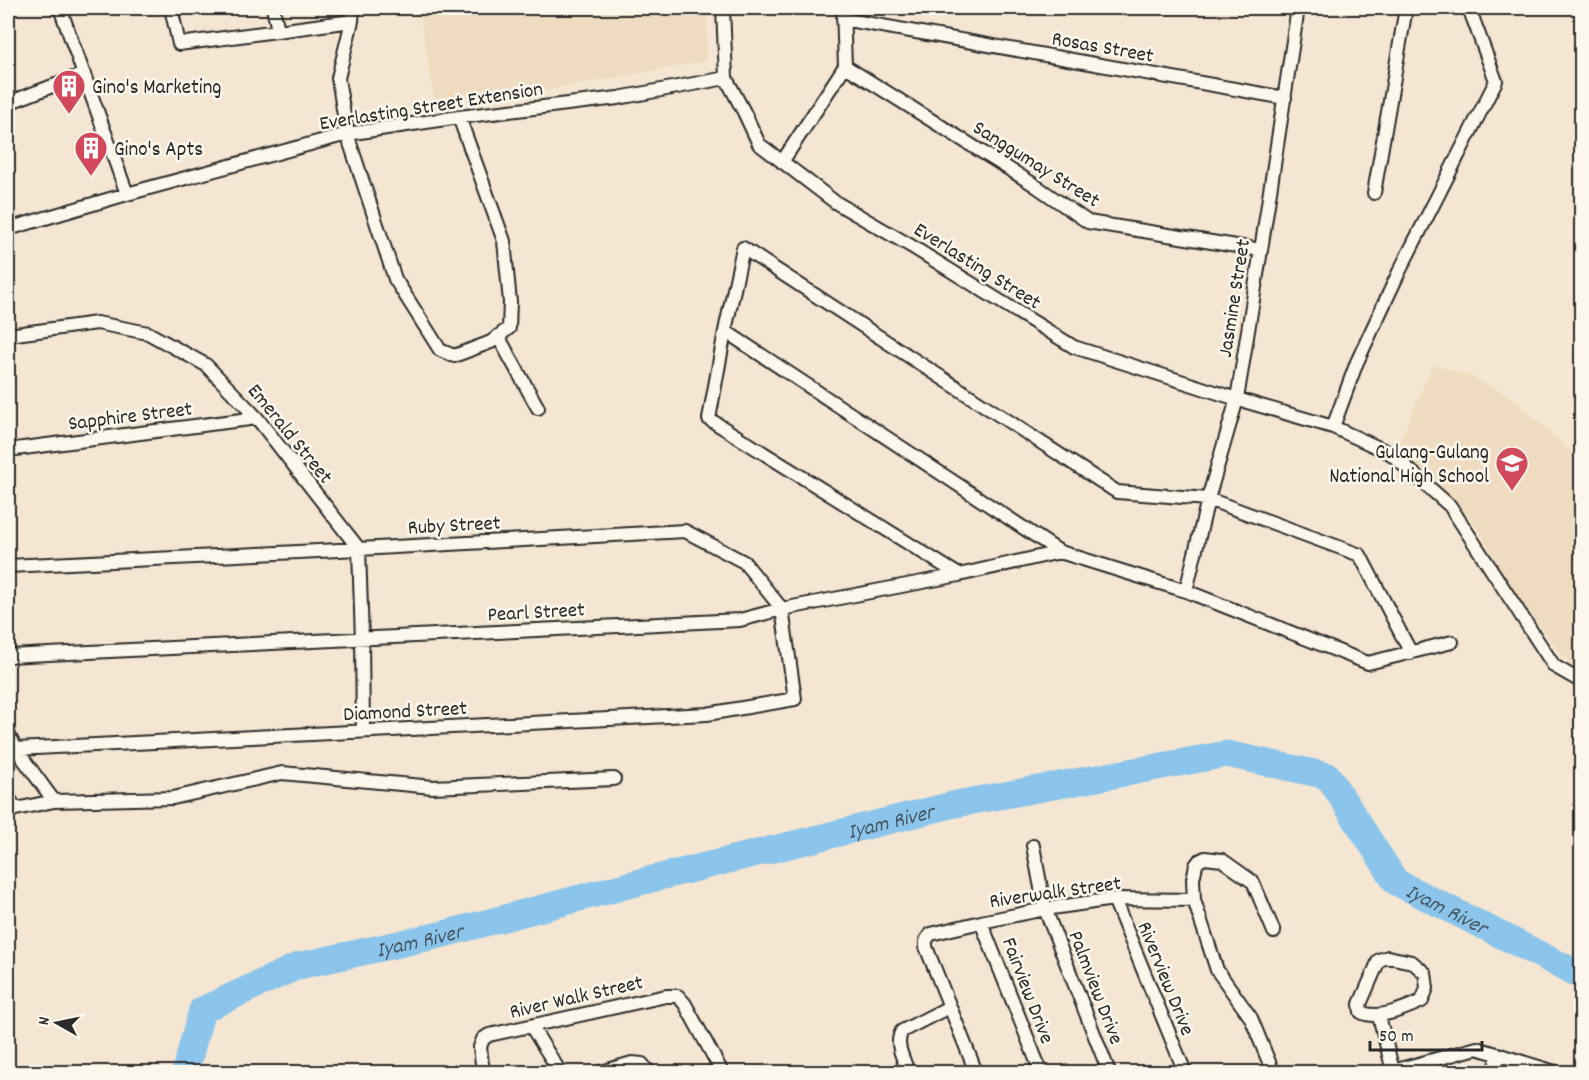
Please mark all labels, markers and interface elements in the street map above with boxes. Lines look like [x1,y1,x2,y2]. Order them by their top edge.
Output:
street label: Rosas Street [1049,25,1156,73]
building icon: Gino's Marketing [51,68,87,115]
place label: Gino's Marketing [92,74,222,104]
street label: Everlasting Street Extension [318,75,545,140]
street label: Sanggumay Street [966,114,1105,217]
building icon: Gino's Apts [73,130,109,177]
place label: Gino's Apts [114,136,203,166]
street label: Everlasting Street [907,216,1046,319]
street label: Jasmine Street [1212,237,1260,360]
street label: Emerald Street [239,378,339,492]
street label: Sapphire Street [67,395,194,440]
place label: Gulang-Gulang National High School [1329,439,1489,493]
school or university icon: Gulang-Gulang National High School [1494,445,1530,492]
street label: Ruby Street [407,510,501,544]
street label: Pearl Street [487,596,586,632]
street label: Diamond Street [343,695,468,731]
water label: Iyam River [845,797,940,849]
street label: Riverwalk Street [988,870,1123,918]
water label: Iyam River [1399,877,1495,946]
water label: Iyam River [374,917,470,967]
street label: Riverview Drive [1128,918,1201,1041]
street label: Palmview Drive [1059,927,1130,1049]
street label: Fairview Drive [992,934,1060,1048]
street label: River Walk Street [507,969,647,1029]
north arrow [27,993,87,1053]
scale bar [1370,1014,1482,1052]
text: N [33,1015,57,1027]
text: 50 m [1379,1025,1414,1050]

